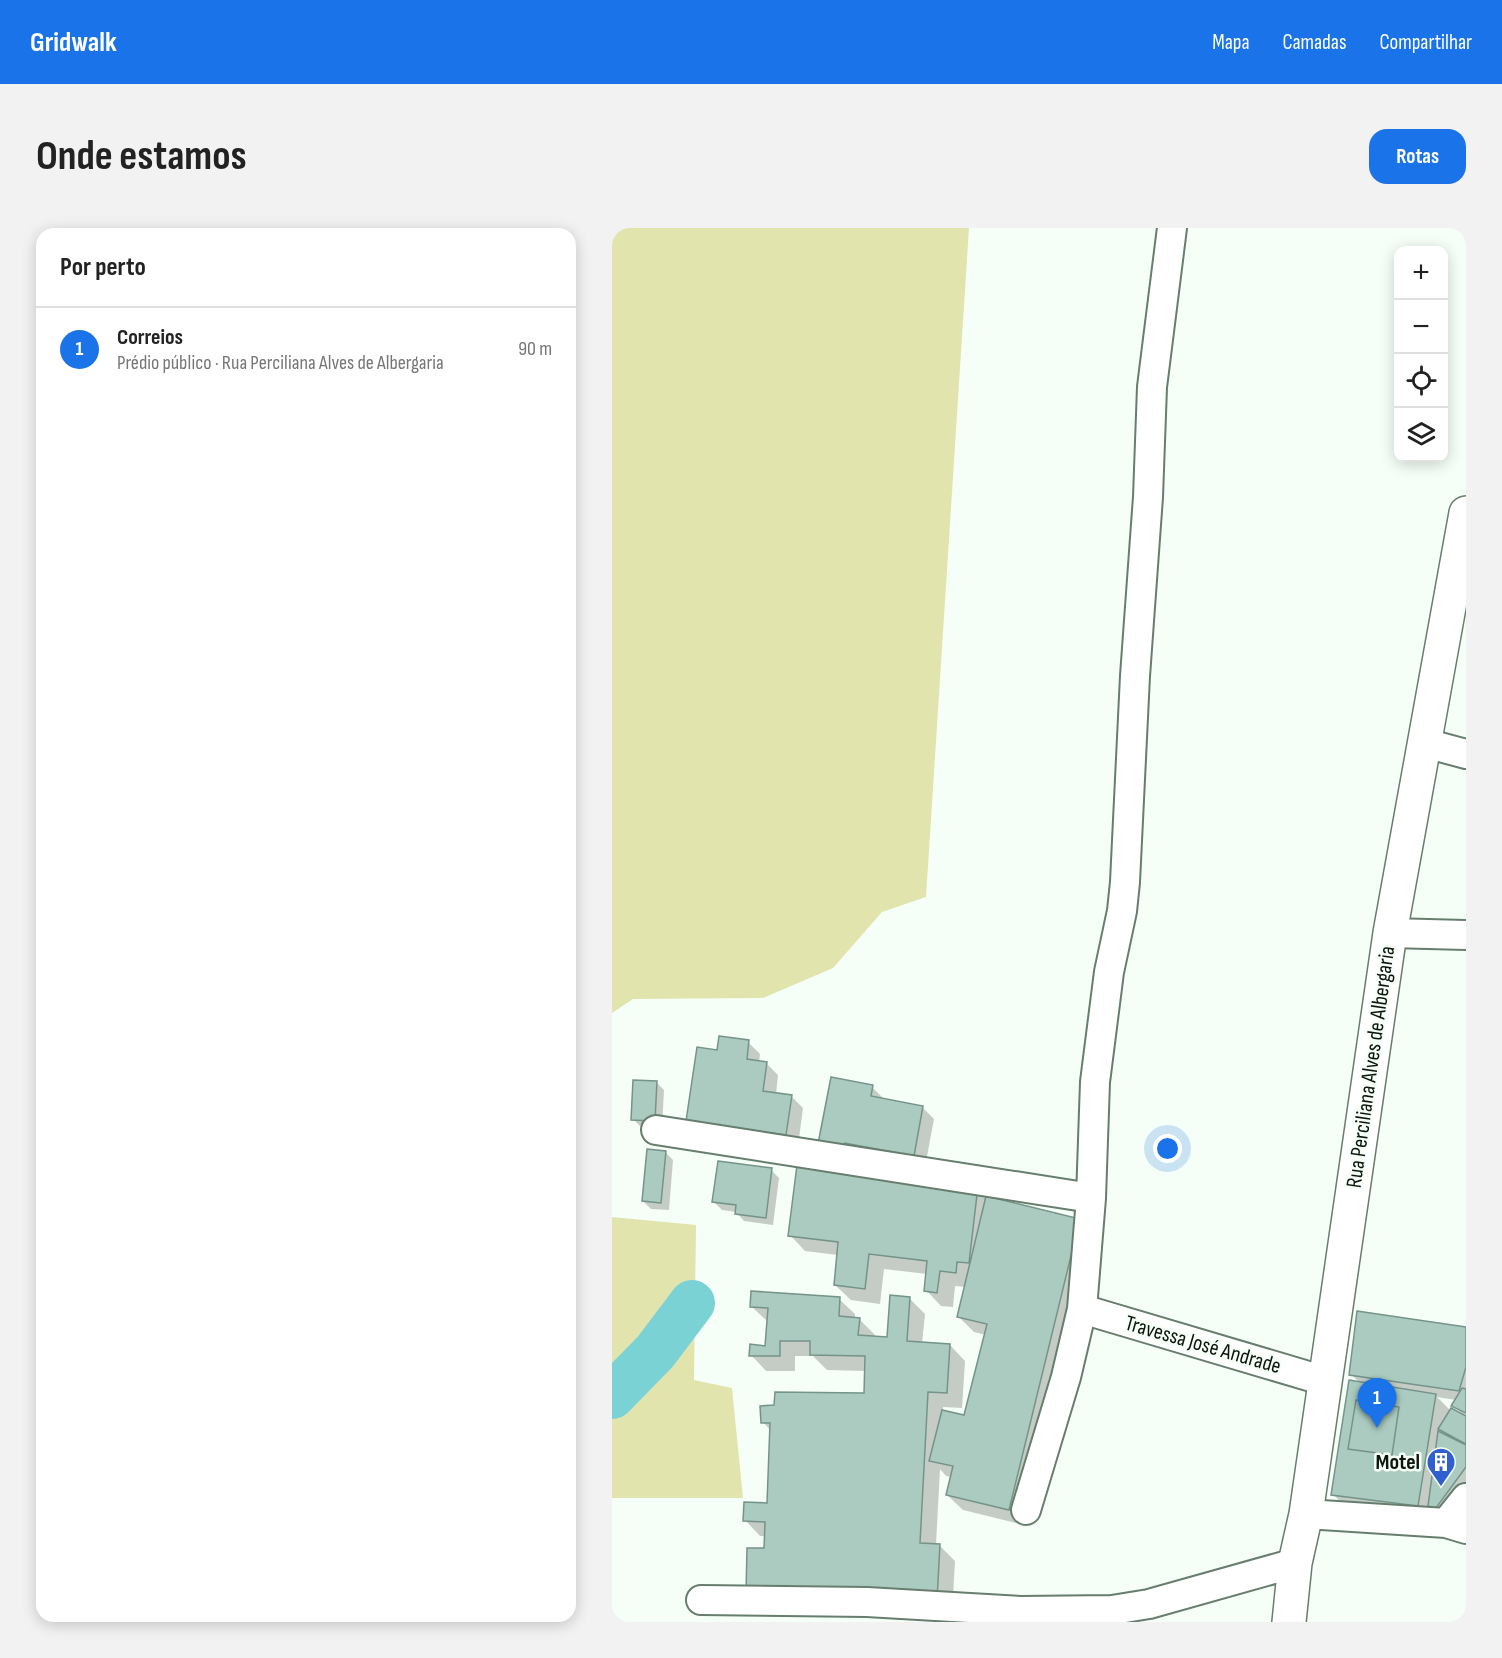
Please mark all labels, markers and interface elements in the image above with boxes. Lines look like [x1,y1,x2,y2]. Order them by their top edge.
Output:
text: Gridwalk [30,26,117,59]
text: Mapa [1212,30,1250,55]
text: Camadas [1283,30,1346,55]
text: Compartilhar [1379,30,1472,55]
button: Rotas [1369,129,1466,184]
text: Onde estamos [36,131,247,182]
map controls [1394,246,1448,462]
button: + [1394,246,1448,300]
text: Por perto [60,252,146,283]
button: − [1394,300,1448,354]
text: Correios [117,324,183,351]
text: 1 [76,337,83,361]
text: 90 m [518,337,552,361]
text: Prédio público · Rua Perciliana Alves de Albergaria [117,351,444,375]
button: locate [1394,354,1448,408]
button: layers [1394,408,1448,462]
street label: Rua Perciliana Alves de Albergaria [1341,944,1401,1190]
your location [1153,1134,1182,1163]
street label: Travessa José Andrade [1122,1310,1284,1380]
pin: 1 [1358,1378,1396,1428]
building icon: Motel [1425,1446,1457,1488]
place label: Motel [1375,1449,1420,1476]

